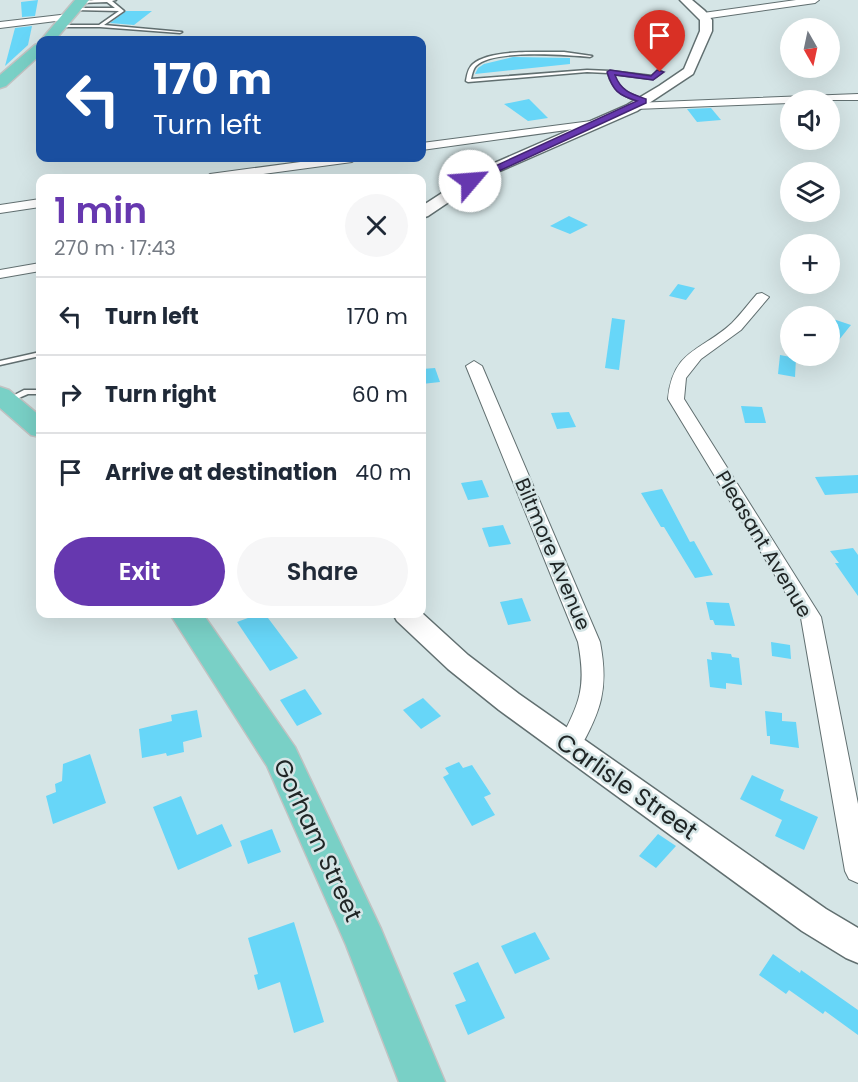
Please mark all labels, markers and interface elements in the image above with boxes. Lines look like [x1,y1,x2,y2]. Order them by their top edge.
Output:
pin [634,10,685,72]
north arrow [780,18,840,78]
map controls [780,18,840,366]
icon: arrive [643,19,676,52]
text: 170 m [153,50,272,109]
icon: left [54,60,132,138]
button: sound [780,90,840,150]
text: Turn left [153,106,262,143]
position arrow [438,149,502,213]
button: layers [780,162,840,222]
text: 1 min [54,185,147,236]
button: close [345,194,408,257]
text: 270 m · 17:43 [54,234,176,262]
button: + [780,234,840,294]
icon: left [54,300,87,333]
text: Turn left [105,301,199,332]
text: 170 m [347,301,408,332]
button: − [780,306,840,366]
icon: right [54,378,87,411]
text: Turn right [105,379,216,410]
text: 60 m [352,379,408,410]
icon: arrive [54,456,87,489]
text: Arrive at destination [105,457,337,488]
text: 40 m [355,457,411,488]
street label: Pleasant Avenue [709,465,819,623]
street label: Biltmore Avenue [508,473,598,635]
button: Exit [54,537,225,606]
button: Share [237,537,408,606]
street label: Carlisle Street [550,725,704,847]
street label: Gorham Street [266,753,370,927]

